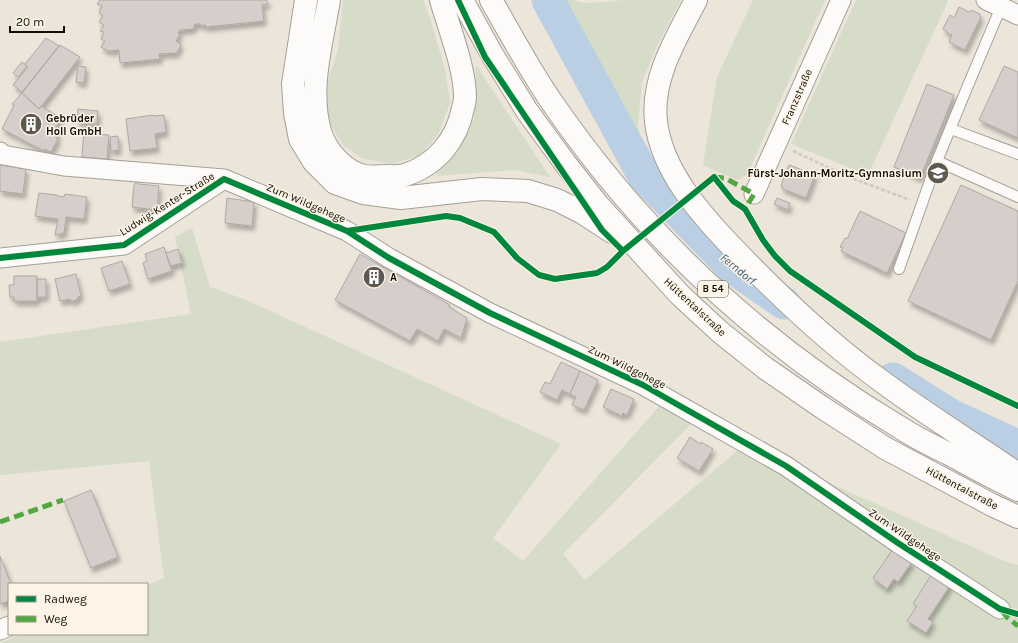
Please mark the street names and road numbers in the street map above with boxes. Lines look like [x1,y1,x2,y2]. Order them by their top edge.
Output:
street label: Franzstraße [779,67,815,127]
street label: Ludwig-Kenter-Straße [117,169,217,238]
street label: Zum Wildgehege [264,180,348,226]
street label: Hüttentalstraße [661,275,729,339]
road number: B 54 [698,281,728,297]
street label: Zum Wildgehege [586,343,668,392]
street label: Hüttentalstraße [924,463,1001,513]
street label: Zum Wildgehege [866,506,944,564]

